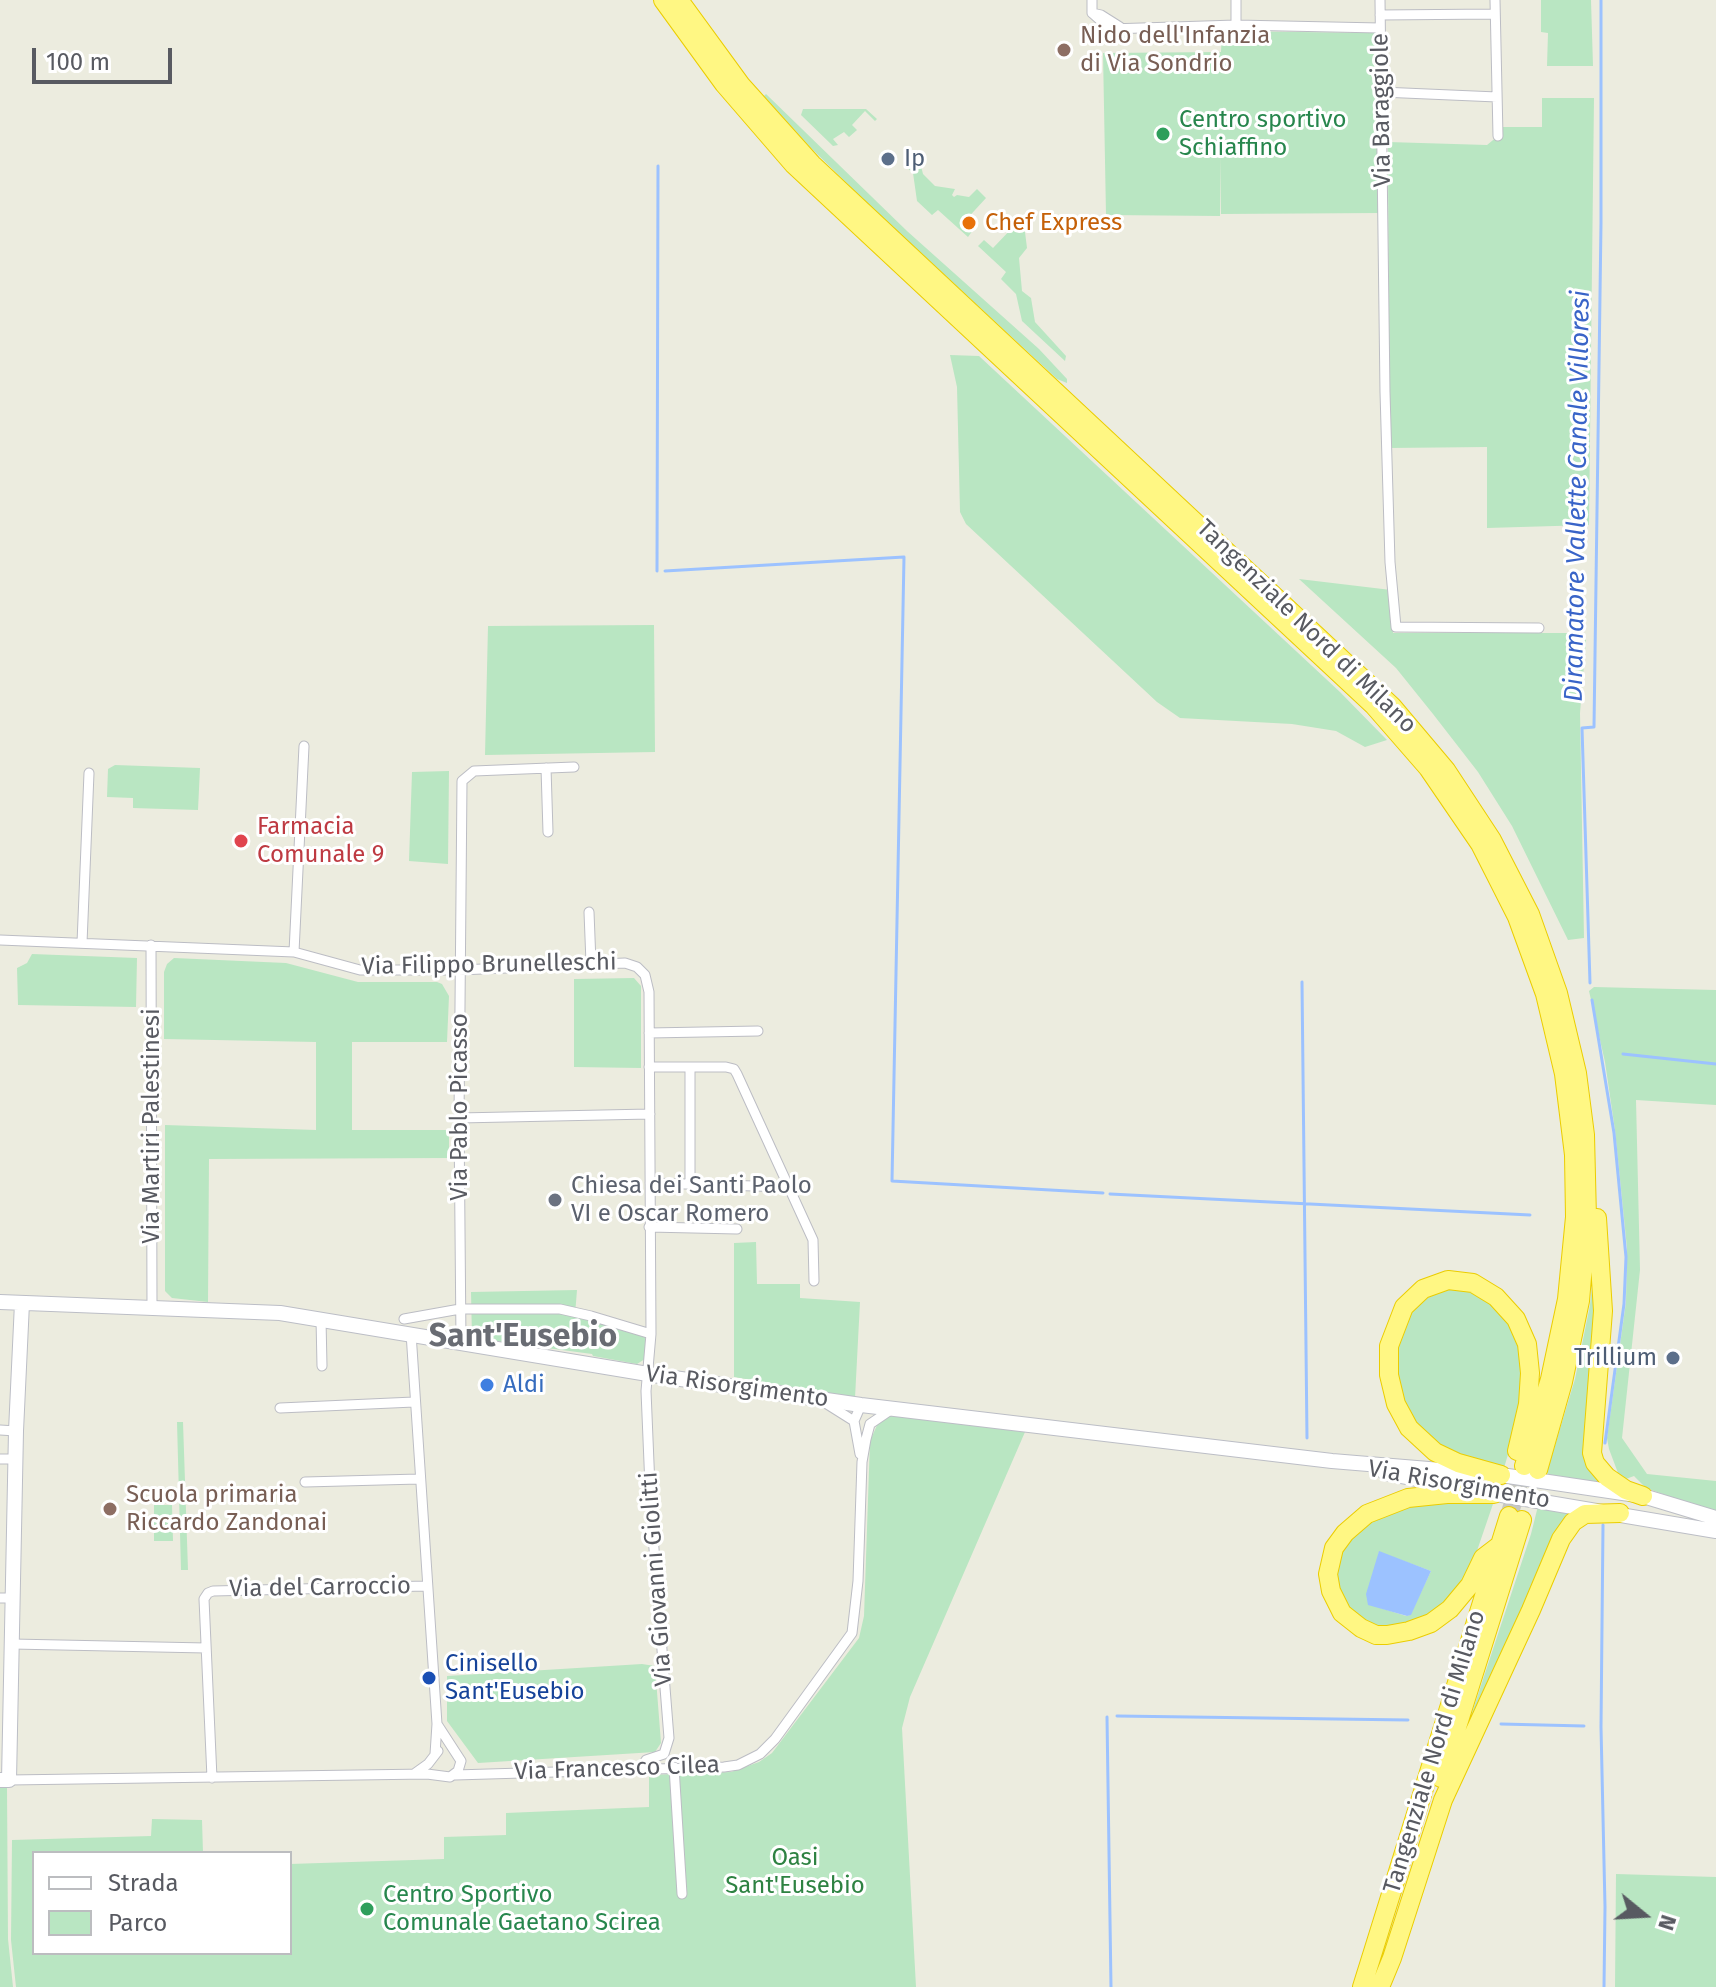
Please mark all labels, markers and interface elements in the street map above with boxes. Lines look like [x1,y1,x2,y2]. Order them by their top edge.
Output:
place label: Nido dell'Infanzia di Via Sondrio [1080,22,1270,78]
scale bar [36,32,176,82]
street label: Via Baraggiole [1366,33,1398,187]
marker: Nido dell'Infanzia di Via Sondrio [1055,41,1073,59]
text: 100 m [46,48,110,76]
place label: Centro sportivo Schiaffino [1179,106,1347,162]
marker: Centro sportivo Schiaffino [1154,125,1172,143]
place label: Ip [904,145,925,173]
marker: Ip [879,150,897,168]
place label: Chef Express [985,209,1122,237]
marker: Chef Express [960,214,978,232]
water label: Diramatore Vallette Canale Villoresi [1559,290,1597,702]
street label: Tangenziale Nord di Milano [1190,514,1422,740]
place label: Farmacia Comunale 9 [257,813,384,869]
marker: Farmacia Comunale 9 [232,832,250,850]
street label: Via Filippo Brunelleschi [361,948,617,982]
street label: Via Martiri Palestinesi [138,1008,166,1244]
street label: Via Pablo Picasso [446,1013,474,1201]
place label: Chiesa dei Santi Paolo VI e Oscar Romero [571,1172,812,1228]
marker: Chiesa dei Santi Paolo VI e Oscar Romero [546,1191,564,1209]
district label: Sant'Eusebio [429,1318,617,1356]
place label: Trillium [1574,1344,1657,1372]
marker: Trillium [1664,1349,1682,1367]
street label: Via Risorgimento [644,1360,830,1414]
place label: Aldi [503,1371,545,1399]
marker: Aldi [478,1376,496,1394]
street label: Via Risorgimento [1366,1455,1552,1515]
street label: Via Giovanni Giolitti [635,1471,679,1687]
place label: Scuola primaria Riccardo Zandonai [126,1481,327,1537]
marker: Scuola primaria Riccardo Zandonai [101,1500,119,1518]
street label: Via del Carroccio [229,1572,411,1604]
street label: Tangenziale Nord di Milano [1378,1607,1492,1897]
place label: Cinisello Sant'Eusebio [445,1650,585,1706]
marker: Cinisello Sant'Eusebio [420,1669,438,1687]
street label: Via Francesco Cilea [514,1751,720,1787]
park label: Oasi Sant'Eusebio [725,1844,865,1900]
legend [32,1851,292,1955]
text: Strada [108,1869,179,1897]
north arrow [1604,1875,1684,1955]
place label: Centro Sportivo Comunale Gaetano Scirea [383,1881,661,1937]
marker: Centro Sportivo Comunale Gaetano Scirea [358,1900,376,1918]
text: Parco [108,1909,167,1937]
text: N [1652,1911,1682,1934]

